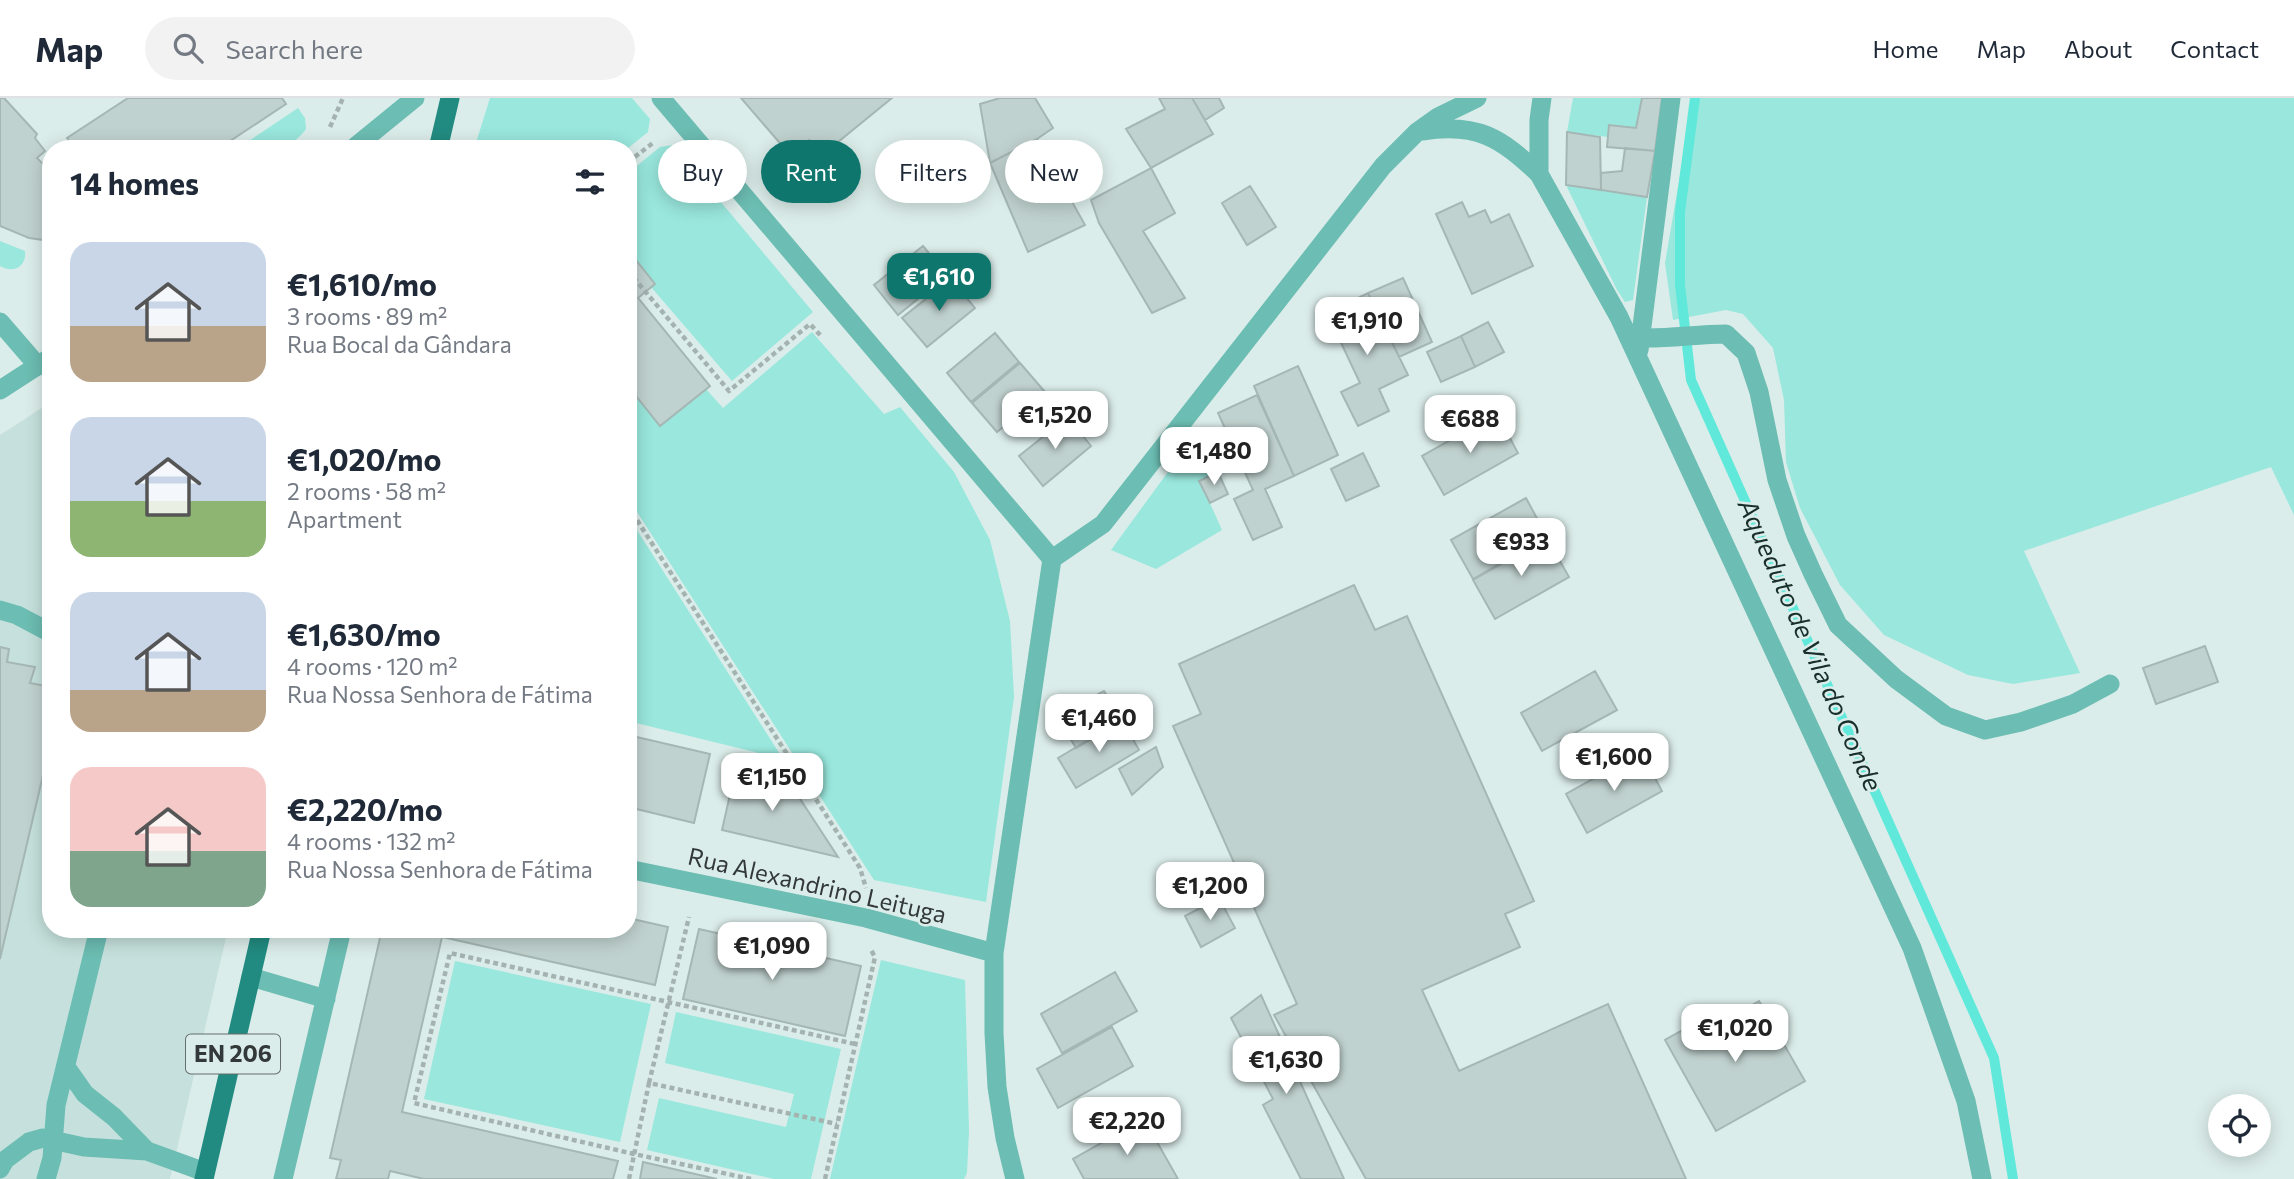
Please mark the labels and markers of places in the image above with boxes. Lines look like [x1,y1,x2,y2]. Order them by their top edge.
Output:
pin: €1,610 [882,254,996,313]
pin: €1,910 [1310,298,1424,357]
pin: €1,520 [998,392,1112,451]
pin: €688 [1429,396,1511,455]
pin: €1,480 [1157,428,1271,487]
pin: €933 [1480,518,1562,578]
pin: €1,460 [1042,694,1156,754]
pin: €1,600 [1557,734,1671,793]
pin: €1,150 [715,754,829,813]
pin: €1,200 [1153,862,1267,922]
pin: €1,090 [715,922,829,982]
pin: €1,020 [1678,1004,1792,1064]
pin: €1,630 [1229,1037,1343,1096]
pin: €2,220 [1070,1098,1184,1157]

